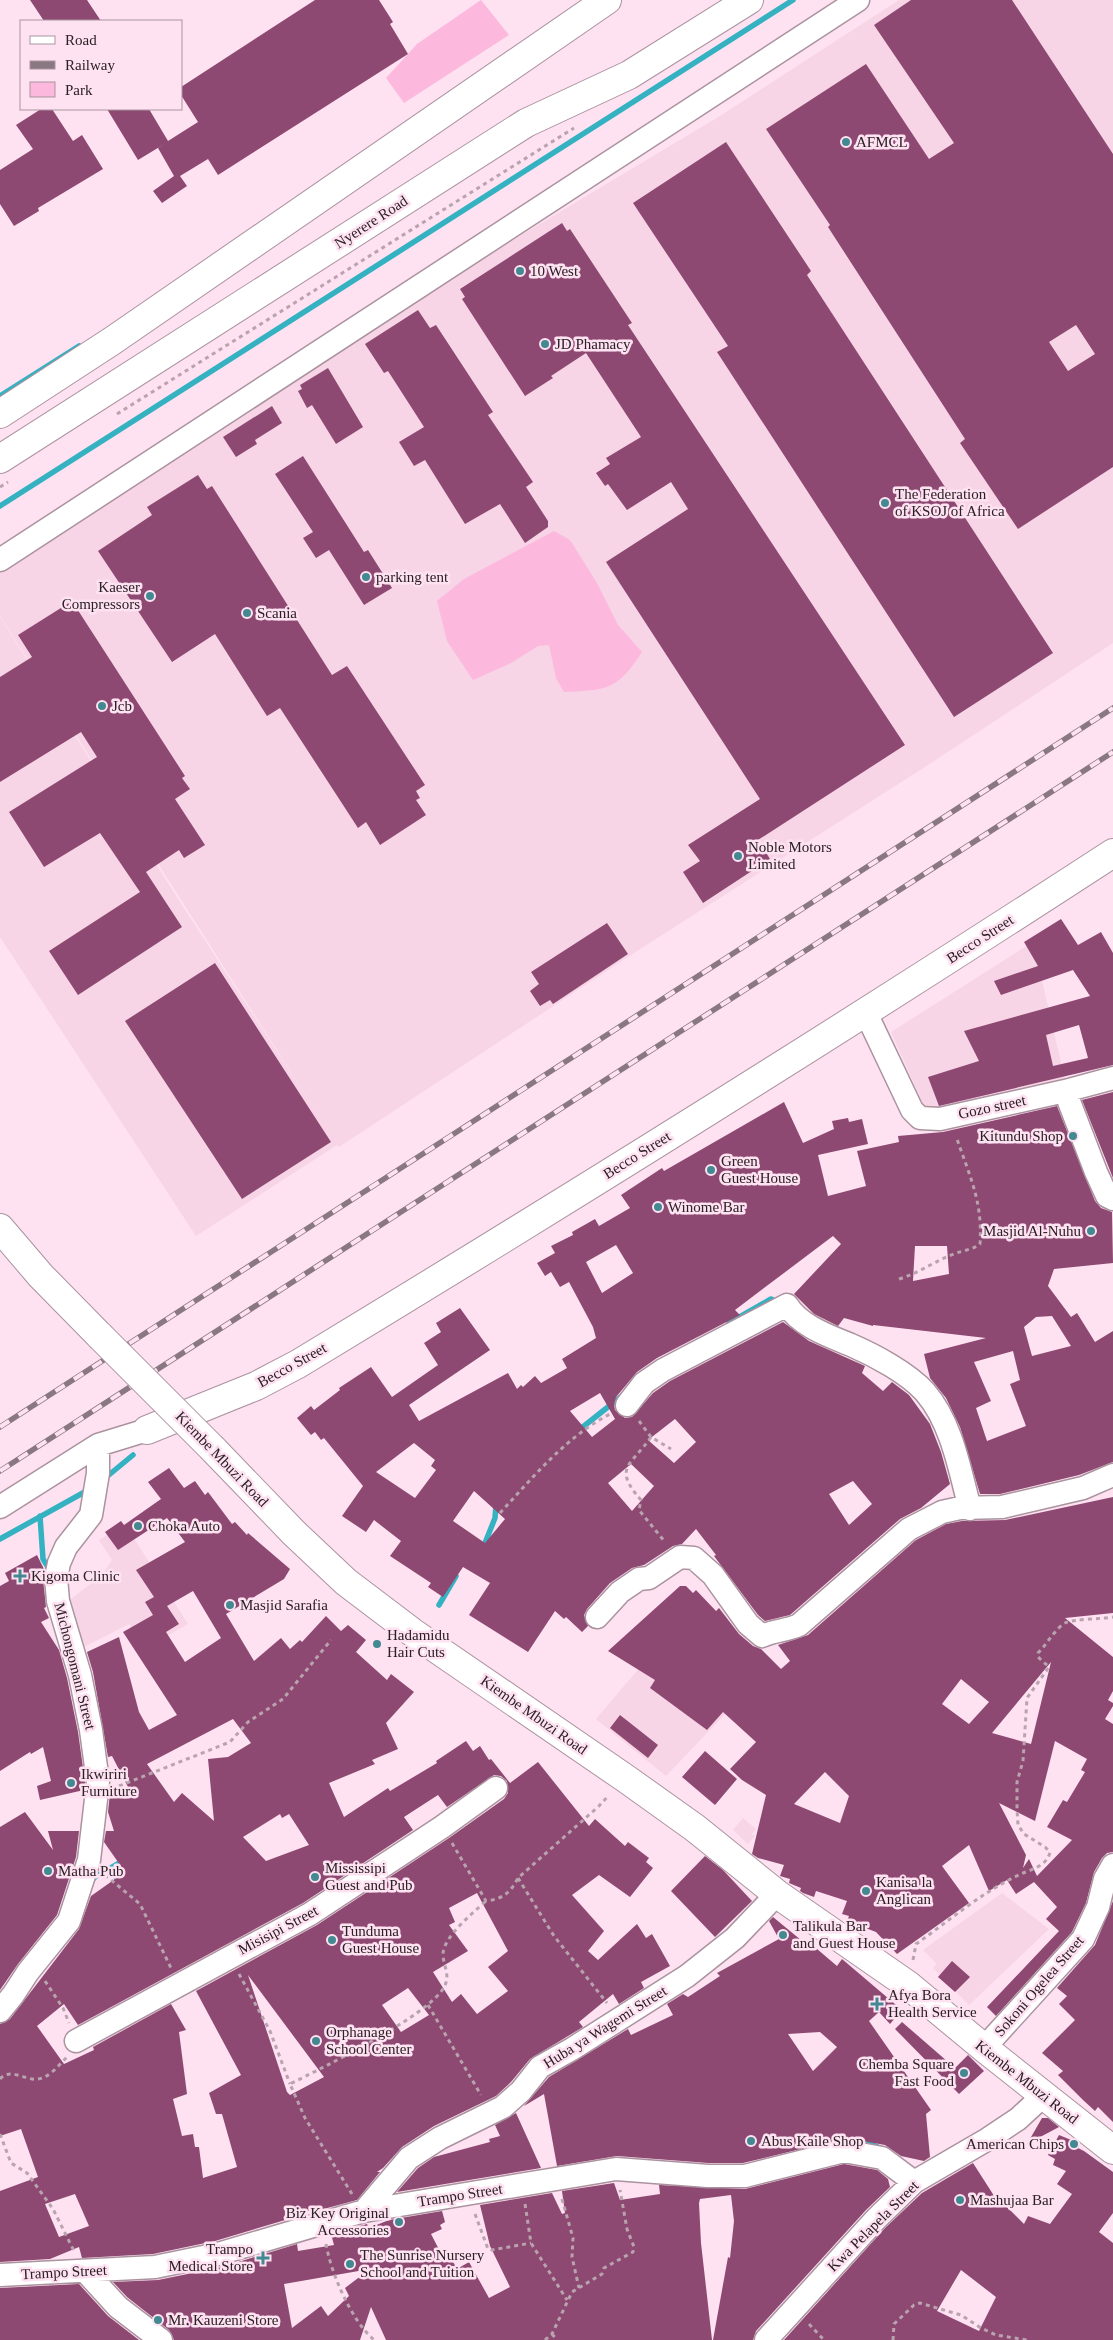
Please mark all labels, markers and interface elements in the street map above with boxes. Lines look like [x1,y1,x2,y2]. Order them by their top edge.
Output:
legend [20,20,182,110]
text: Road [65,32,97,48]
text: Railway [65,57,115,73]
text: Park [65,82,93,98]
place label: AFMCL [856,134,908,150]
marker: AFMCL [840,136,852,148]
street label: Nyerere Road [332,192,411,252]
place label: 10 West [530,263,579,279]
marker: 10 West [514,265,526,277]
place label: JD Phamacy [555,336,631,352]
marker: JD Phamacy [539,338,551,350]
place label: The Federation of KSOJ of Africa [895,486,1005,519]
marker: The Federation of KSOJ of Africa [879,497,891,509]
place label: parking tent [376,569,449,585]
marker: parking tent [360,571,372,583]
place label: Kaeser Compressors [62,579,140,612]
marker: Kaeser Compressors [144,590,156,602]
place label: Scania [257,605,297,621]
marker: Scania [241,607,253,619]
place label: Jcb [112,698,132,714]
marker: Jcb [96,700,108,712]
place label: Noble Motors Limited [748,839,832,872]
marker: Noble Motors Limited [732,850,744,862]
street label: Becco Street [944,911,1017,966]
street label: Gozo street [957,1092,1028,1122]
street label: Becco Street [600,1128,674,1182]
place label: Kitundu Shop [979,1128,1063,1144]
marker: Kitundu Shop [1067,1130,1079,1142]
place label: Green Guest House [721,1153,798,1186]
marker: Green Guest House [705,1164,717,1176]
place label: Winome Bar [668,1199,744,1215]
marker: Winome Bar [652,1201,664,1213]
place label: Masjid Al-Nuhu [983,1223,1081,1239]
marker: Masjid Al-Nuhu [1085,1225,1097,1237]
street label: Becco Street [255,1339,330,1390]
street label: Kiembe Mbuzi Road [173,1408,272,1510]
place label: Choka Auto [148,1518,220,1534]
marker: Choka Auto [132,1520,144,1532]
place label: Kigoma Clinic [31,1568,120,1584]
marker: Kigoma Clinic [13,1569,27,1583]
place label: Masjid Sarafia [240,1597,328,1613]
marker: Masjid Sarafia [224,1599,236,1611]
street label: Michongomani Street [51,1601,99,1732]
place label: Hadamidu Hair Cuts [387,1627,450,1660]
marker: Hadamidu Hair Cuts [371,1638,383,1650]
street label: Kiembe Mbuzi Road [478,1672,591,1758]
place label: Ikwiriri Furniture [81,1766,137,1799]
marker: Ikwiriri Furniture [65,1777,77,1789]
place label: Mississipi Guest and Pub [325,1860,413,1893]
place label: Matha Pub [58,1863,123,1879]
marker: Matha Pub [42,1865,54,1877]
marker: Mississipi Guest and Pub [309,1871,321,1883]
place label: Kanisa la Anglican [876,1874,933,1907]
marker: Kanisa la Anglican [860,1885,872,1897]
street label: Misisipi Street [235,1902,321,1958]
place label: Talikula Bar and Guest House [793,1918,896,1951]
place label: Tunduma Guest House [342,1923,419,1956]
marker: Talikula Bar and Guest House [777,1929,789,1941]
street label: Sokoni Ogelea Street [991,1932,1087,2039]
marker: Tunduma Guest House [326,1934,338,1946]
street label: Huba ya Wagemi Street [540,1982,670,2071]
place label: Afya Bora Health Service [888,1987,977,2020]
marker: Afya Bora Health Service [870,1997,884,2011]
place label: Orphanage School Center [326,2024,411,2057]
marker: Orphanage School Center [310,2035,322,2047]
street label: Kiembe Mbuzi Road [973,2037,1082,2127]
place label: Chemba Square Fast Food [859,2056,954,2089]
marker: Chemba Square Fast Food [958,2067,970,2079]
place label: Abus Kaile Shop [761,2133,864,2149]
marker: Abus Kaile Shop [745,2135,757,2147]
place label: American Chips [966,2136,1064,2152]
marker: American Chips [1068,2138,1080,2150]
street label: Kwa Pelapela Street [824,2177,922,2275]
street label: Trampo Street [416,2180,504,2210]
place label: Mashujaa Bar [970,2192,1054,2208]
marker: Mashujaa Bar [954,2194,966,2206]
place label: Biz Key Original Accessories [286,2205,389,2238]
marker: Biz Key Original Accessories [393,2216,405,2228]
place label: Trampo Medical Store [168,2241,253,2274]
place label: The Sunrise Nursery School and Tuition [360,2247,485,2280]
marker: Trampo Medical Store [257,2252,269,2264]
marker: The Sunrise Nursery School and Tuition [344,2258,356,2270]
street label: Trampo Street [21,2262,108,2282]
place label: Mr. Kauzeni Store [168,2312,279,2328]
marker: Mr. Kauzeni Store [152,2314,164,2326]

